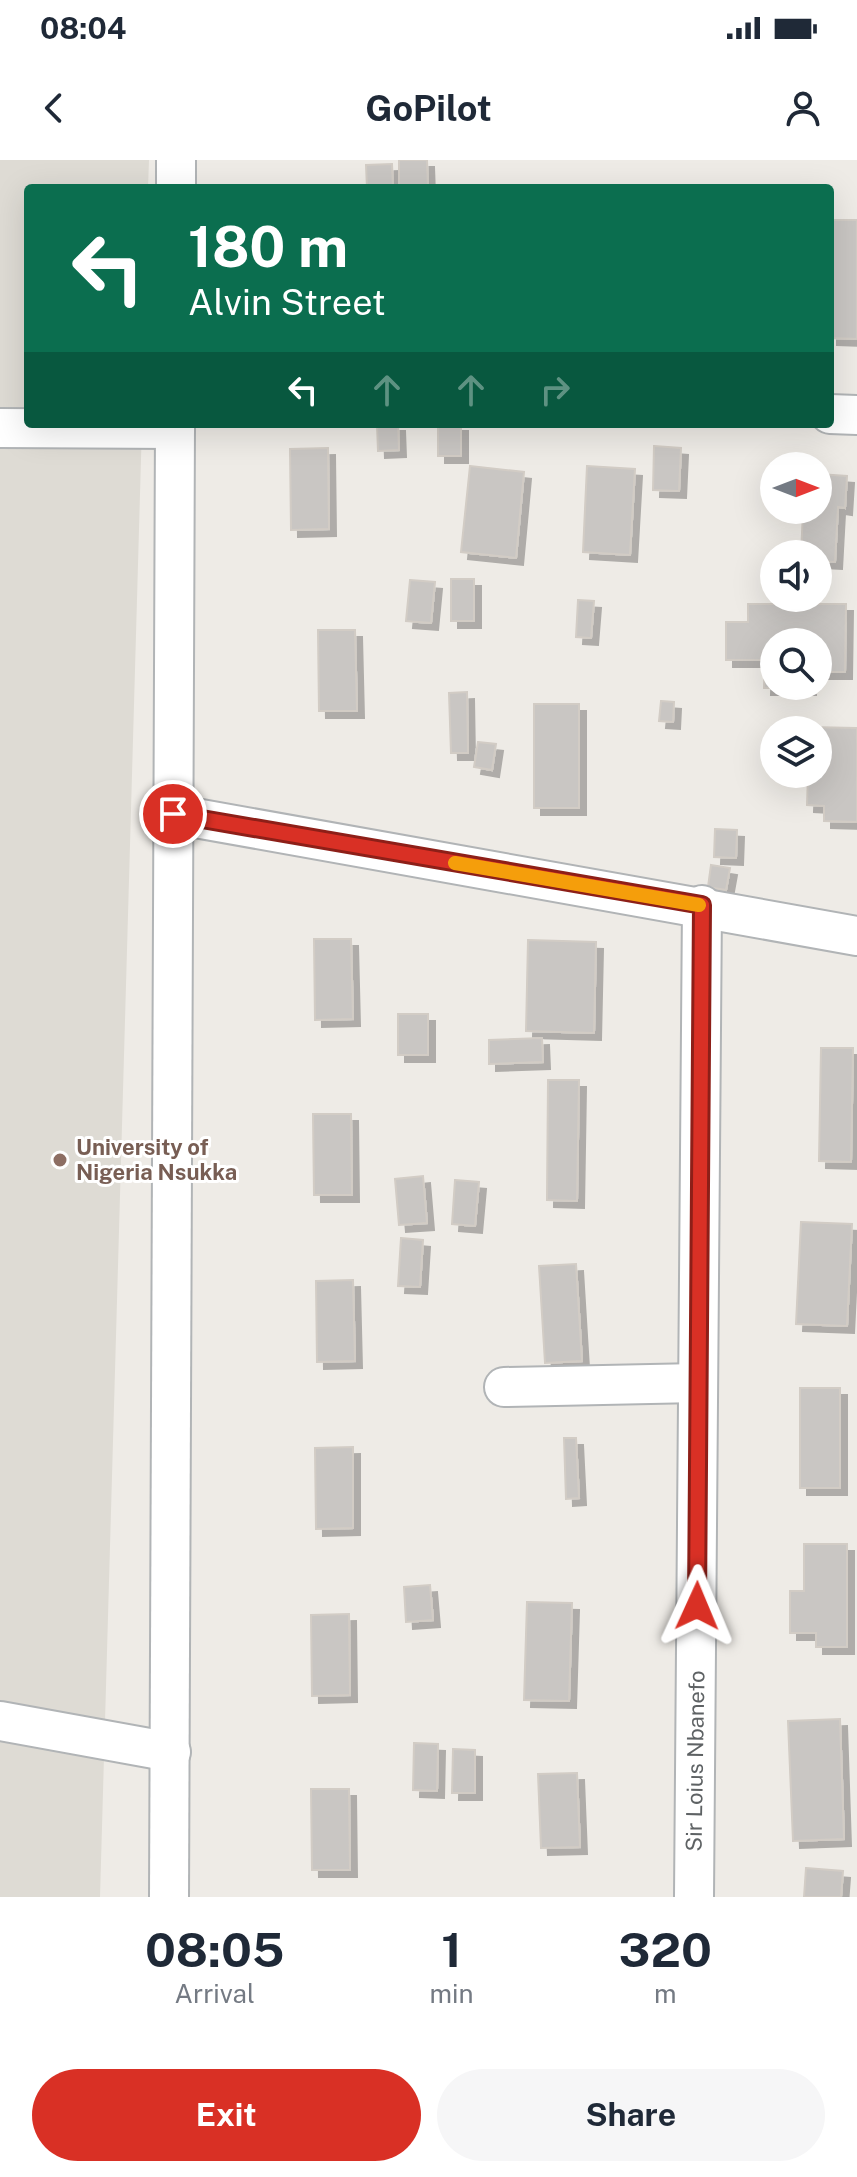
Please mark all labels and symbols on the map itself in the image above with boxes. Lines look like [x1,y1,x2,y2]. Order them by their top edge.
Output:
north arrow [760,452,832,524]
pin [139,780,207,848]
place label: University of Nigeria Nsukka [76,1134,237,1185]
marker: University of Nigeria Nsukka [51,1151,69,1169]
position arrow [655,1564,739,1648]
street label: Sir Loius Nbanefo [680,1670,710,1852]

